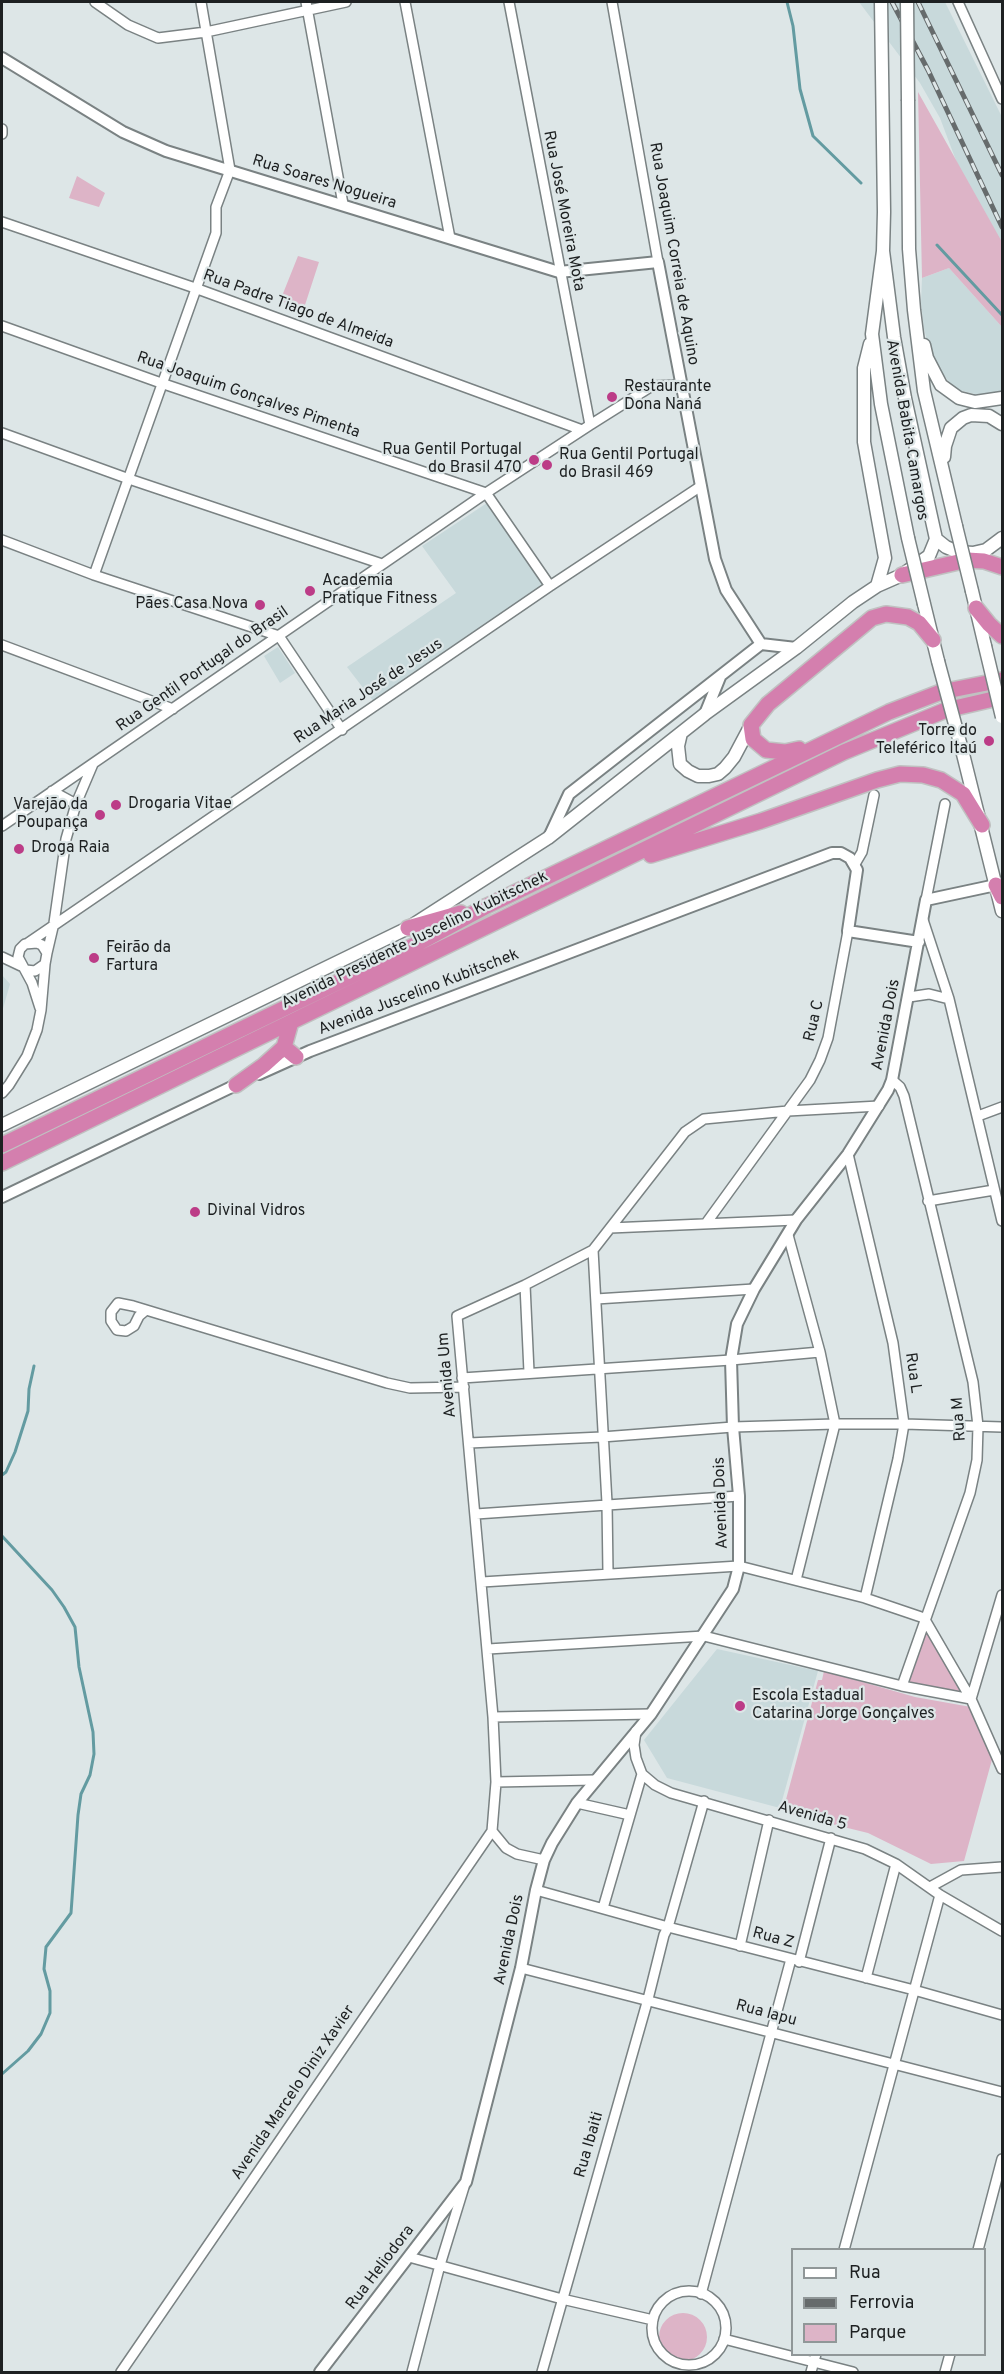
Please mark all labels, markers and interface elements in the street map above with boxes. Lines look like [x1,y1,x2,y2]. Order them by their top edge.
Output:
street label: Rua José Moreira Mota [538,129,588,293]
street label: Rua Joaquim Correia de Aquino [644,141,702,367]
street label: Rua Soares Nogueira [250,152,398,214]
street label: Rua Padre Tiago de Almeida [200,267,396,353]
street label: Avenida Babita Camargos [881,338,931,522]
street label: Rua Joaquim Gonçalves Pimenta [134,349,362,443]
place label: Restaurante Dona Naná [624,378,711,416]
marker: Restaurante Dona Naná [605,390,619,404]
place label: Rua Gentil Portugal do Brasil 470 [382,441,522,479]
place label: Rua Gentil Portugal do Brasil 469 [559,446,699,484]
marker: Rua Gentil Portugal do Brasil 470 [527,453,541,467]
marker: Rua Gentil Portugal do Brasil 469 [540,458,554,472]
place label: Academia Pratique Fitness [322,572,437,610]
marker: Academia Pratique Fitness [303,584,317,598]
place label: Pães Casa Nova [135,595,248,615]
marker: Pães Casa Nova [253,598,267,612]
street label: Rua Gentil Portugal do Brasil [113,603,293,737]
street label: Rua Maria José de Jesus [291,635,447,749]
place label: Torre do Teleférico Itaú [876,722,977,760]
marker: Torre do Teleférico Itaú [982,734,996,748]
place label: Drogaria Vitae [128,795,232,815]
place label: Varejão da Poupança [13,796,88,834]
marker: Drogaria Vitae [109,798,123,812]
marker: Varejão da Poupança [93,808,107,822]
place label: Droga Raia [31,839,110,859]
marker: Droga Raia [12,842,26,856]
street label: Avenida Presidente Juscelino Kubitschek [279,868,551,1014]
place label: Feirão da Fartura [106,939,171,977]
street label: Avenida Juscelino Kubitschek [316,946,522,1040]
marker: Feirão da Fartura [87,951,101,965]
street label: Avenida Dois [869,978,905,1072]
street label: Rua C [801,998,829,1044]
place label: Divinal Vidros [207,1202,305,1222]
marker: Divinal Vidros [188,1205,202,1219]
street label: Avenida Um [435,1331,461,1419]
street label: Rua L [900,1352,924,1394]
street label: Rua M [949,1396,971,1442]
street label: Avenida Dois [711,1456,733,1550]
place label: Escola Estadual Catarina Jorge Gonçalves [752,1687,935,1725]
marker: Escola Estadual Catarina Jorge Gonçalves [733,1699,747,1713]
street label: Avenida 5 [775,1798,849,1836]
street label: Avenida Dois [491,1893,529,1987]
street label: Rua Z [750,1924,796,1954]
street label: Rua Iapu [733,1997,799,2031]
street label: Avenida Marcelo Diniz Xavier [228,2002,360,2184]
street label: Rua Ibaiti [571,2110,609,2180]
street label: Rua Heliodora [343,2222,419,2314]
legend [791,2248,986,2356]
text: Rua [849,2262,880,2285]
text: Ferrovia [849,2292,914,2315]
text: Parque [849,2322,906,2345]

